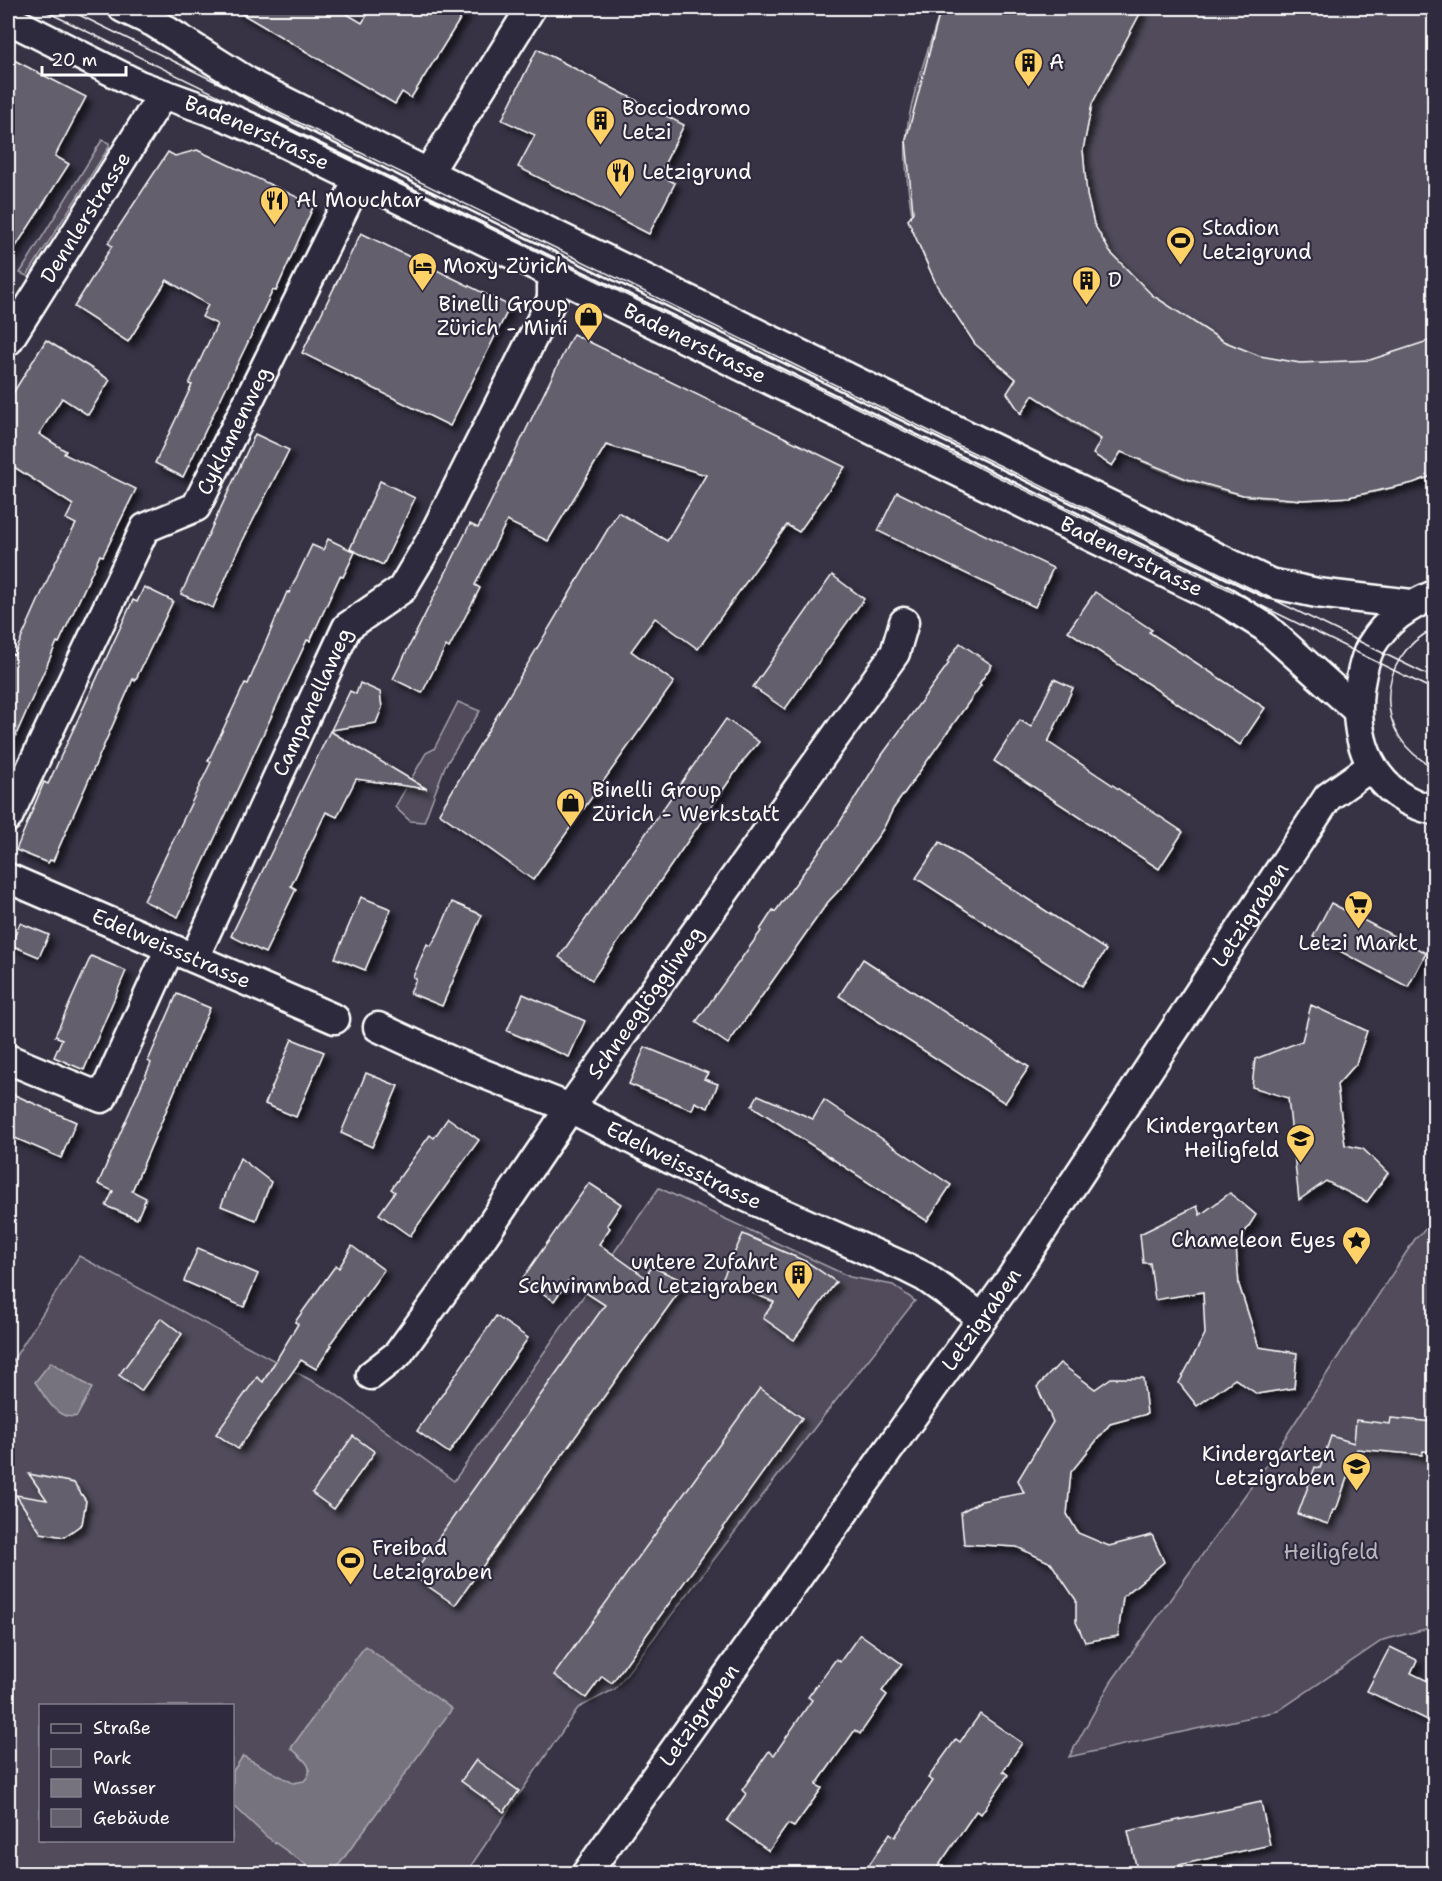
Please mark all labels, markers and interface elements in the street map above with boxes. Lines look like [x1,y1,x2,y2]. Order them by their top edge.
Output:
scale bar [42,39,126,77]
building icon: A [1012,46,1044,88]
text: 20 m [51,48,97,72]
place label: A [1049,48,1064,76]
street label: Badenerstrasse [181,89,334,177]
place label: Bocciodromo Letzi [622,94,751,146]
building icon: Bocciodromo Letzi [585,104,617,146]
street label: Dennlerstrasse [34,146,137,288]
restaurant icon: Letzigrund [605,156,637,198]
place label: Letzigrund [642,158,751,186]
restaurant icon: Al Mouchtar [259,184,291,226]
place label: Al Mouchtar [296,186,424,214]
place label: Stadion Letzigrund [1202,214,1311,266]
sports icon: Stadion Letzigrund [1165,224,1197,266]
hotel icon: Moxy Zürich [406,250,438,292]
place label: Moxy Zürich [443,252,568,280]
building icon: D [1071,264,1103,306]
place label: D [1108,266,1122,294]
place label: Binelli Group Zürich - Mini [437,290,568,342]
street label: Badenerstrasse [619,297,771,390]
shop icon: Binelli Group Zürich - Mini [573,300,605,342]
street label: Cyklamenweg [190,362,277,500]
street label: Badenerstrasse [1056,510,1208,603]
street label: Campanellaweg [266,623,359,781]
place label: Binelli Group Zürich - Werkstatt [592,776,780,828]
shop icon: Binelli Group Zürich - Werkstatt [555,786,587,828]
street label: Letzigraben [1206,857,1295,973]
supermarket icon: Letzi Markt [1342,888,1374,930]
street label: Edelweissstrasse [88,902,255,995]
street label: Schneeglöggliweg [581,920,710,1085]
place label: Letzi Markt [1298,929,1418,957]
place label: Kindergarten Heiligfeld [1146,1112,1279,1164]
street label: Edelweissstrasse [601,1115,766,1216]
school or university icon: Kindergarten Heiligfeld [1284,1122,1316,1164]
place icon: Chameleon Eyes [1341,1224,1373,1266]
place label: Chameleon Eyes [1171,1226,1336,1254]
place label: untere Zufahrt Schwimmbad Letzigraben [518,1248,778,1300]
building icon: untere Zufahrt Schwimmbad Letzigraben [783,1258,815,1300]
street label: Letzigraben [935,1262,1028,1377]
place label: Kindergarten Letzigraben [1202,1440,1335,1492]
school or university icon: Kindergarten Letzigraben [1340,1450,1372,1492]
place label: Freibad Letzigraben [372,1534,493,1586]
park label: Heiligfeld [1284,1538,1378,1566]
sports icon: Freibad Letzigraben [335,1544,367,1586]
street label: Letzigraben [653,1658,746,1772]
legend [39,1704,234,1842]
text: Straße [93,1716,151,1740]
text: Park [93,1746,132,1770]
text: Wasser [93,1776,156,1800]
text: Gebäude [93,1806,170,1830]

